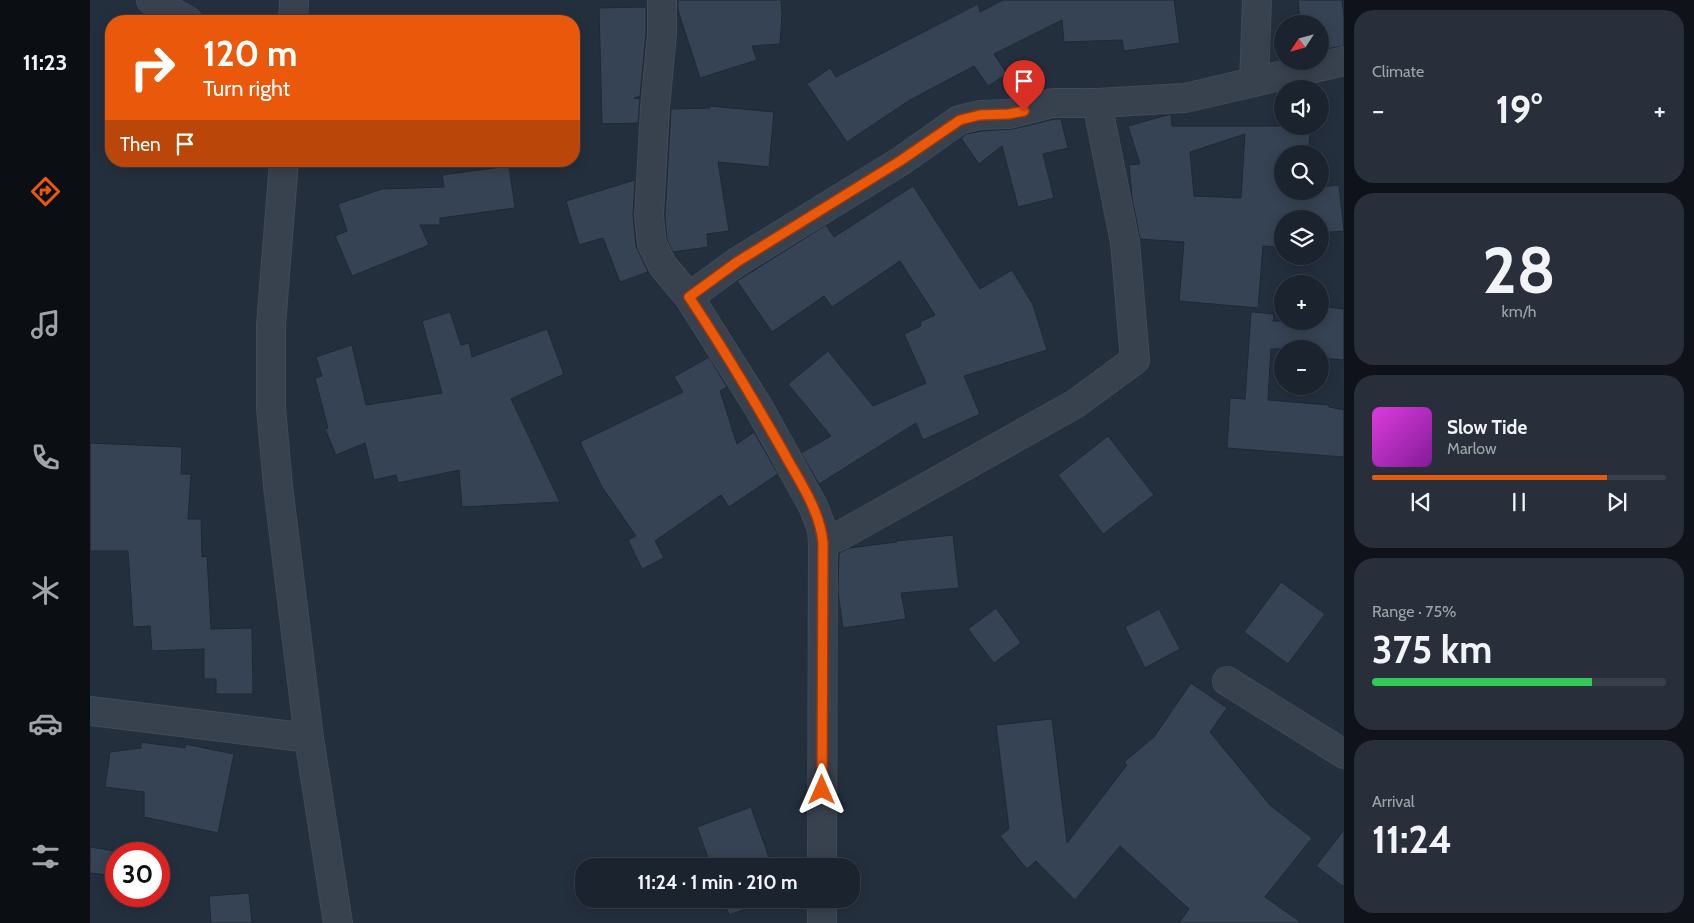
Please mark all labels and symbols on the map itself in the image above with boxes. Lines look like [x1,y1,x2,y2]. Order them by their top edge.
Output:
north arrow [1274,15,1329,70]
pin [1003,60,1045,111]
position arrow [795,763,847,815]
speed limit sign: 30 [105,842,170,907]

